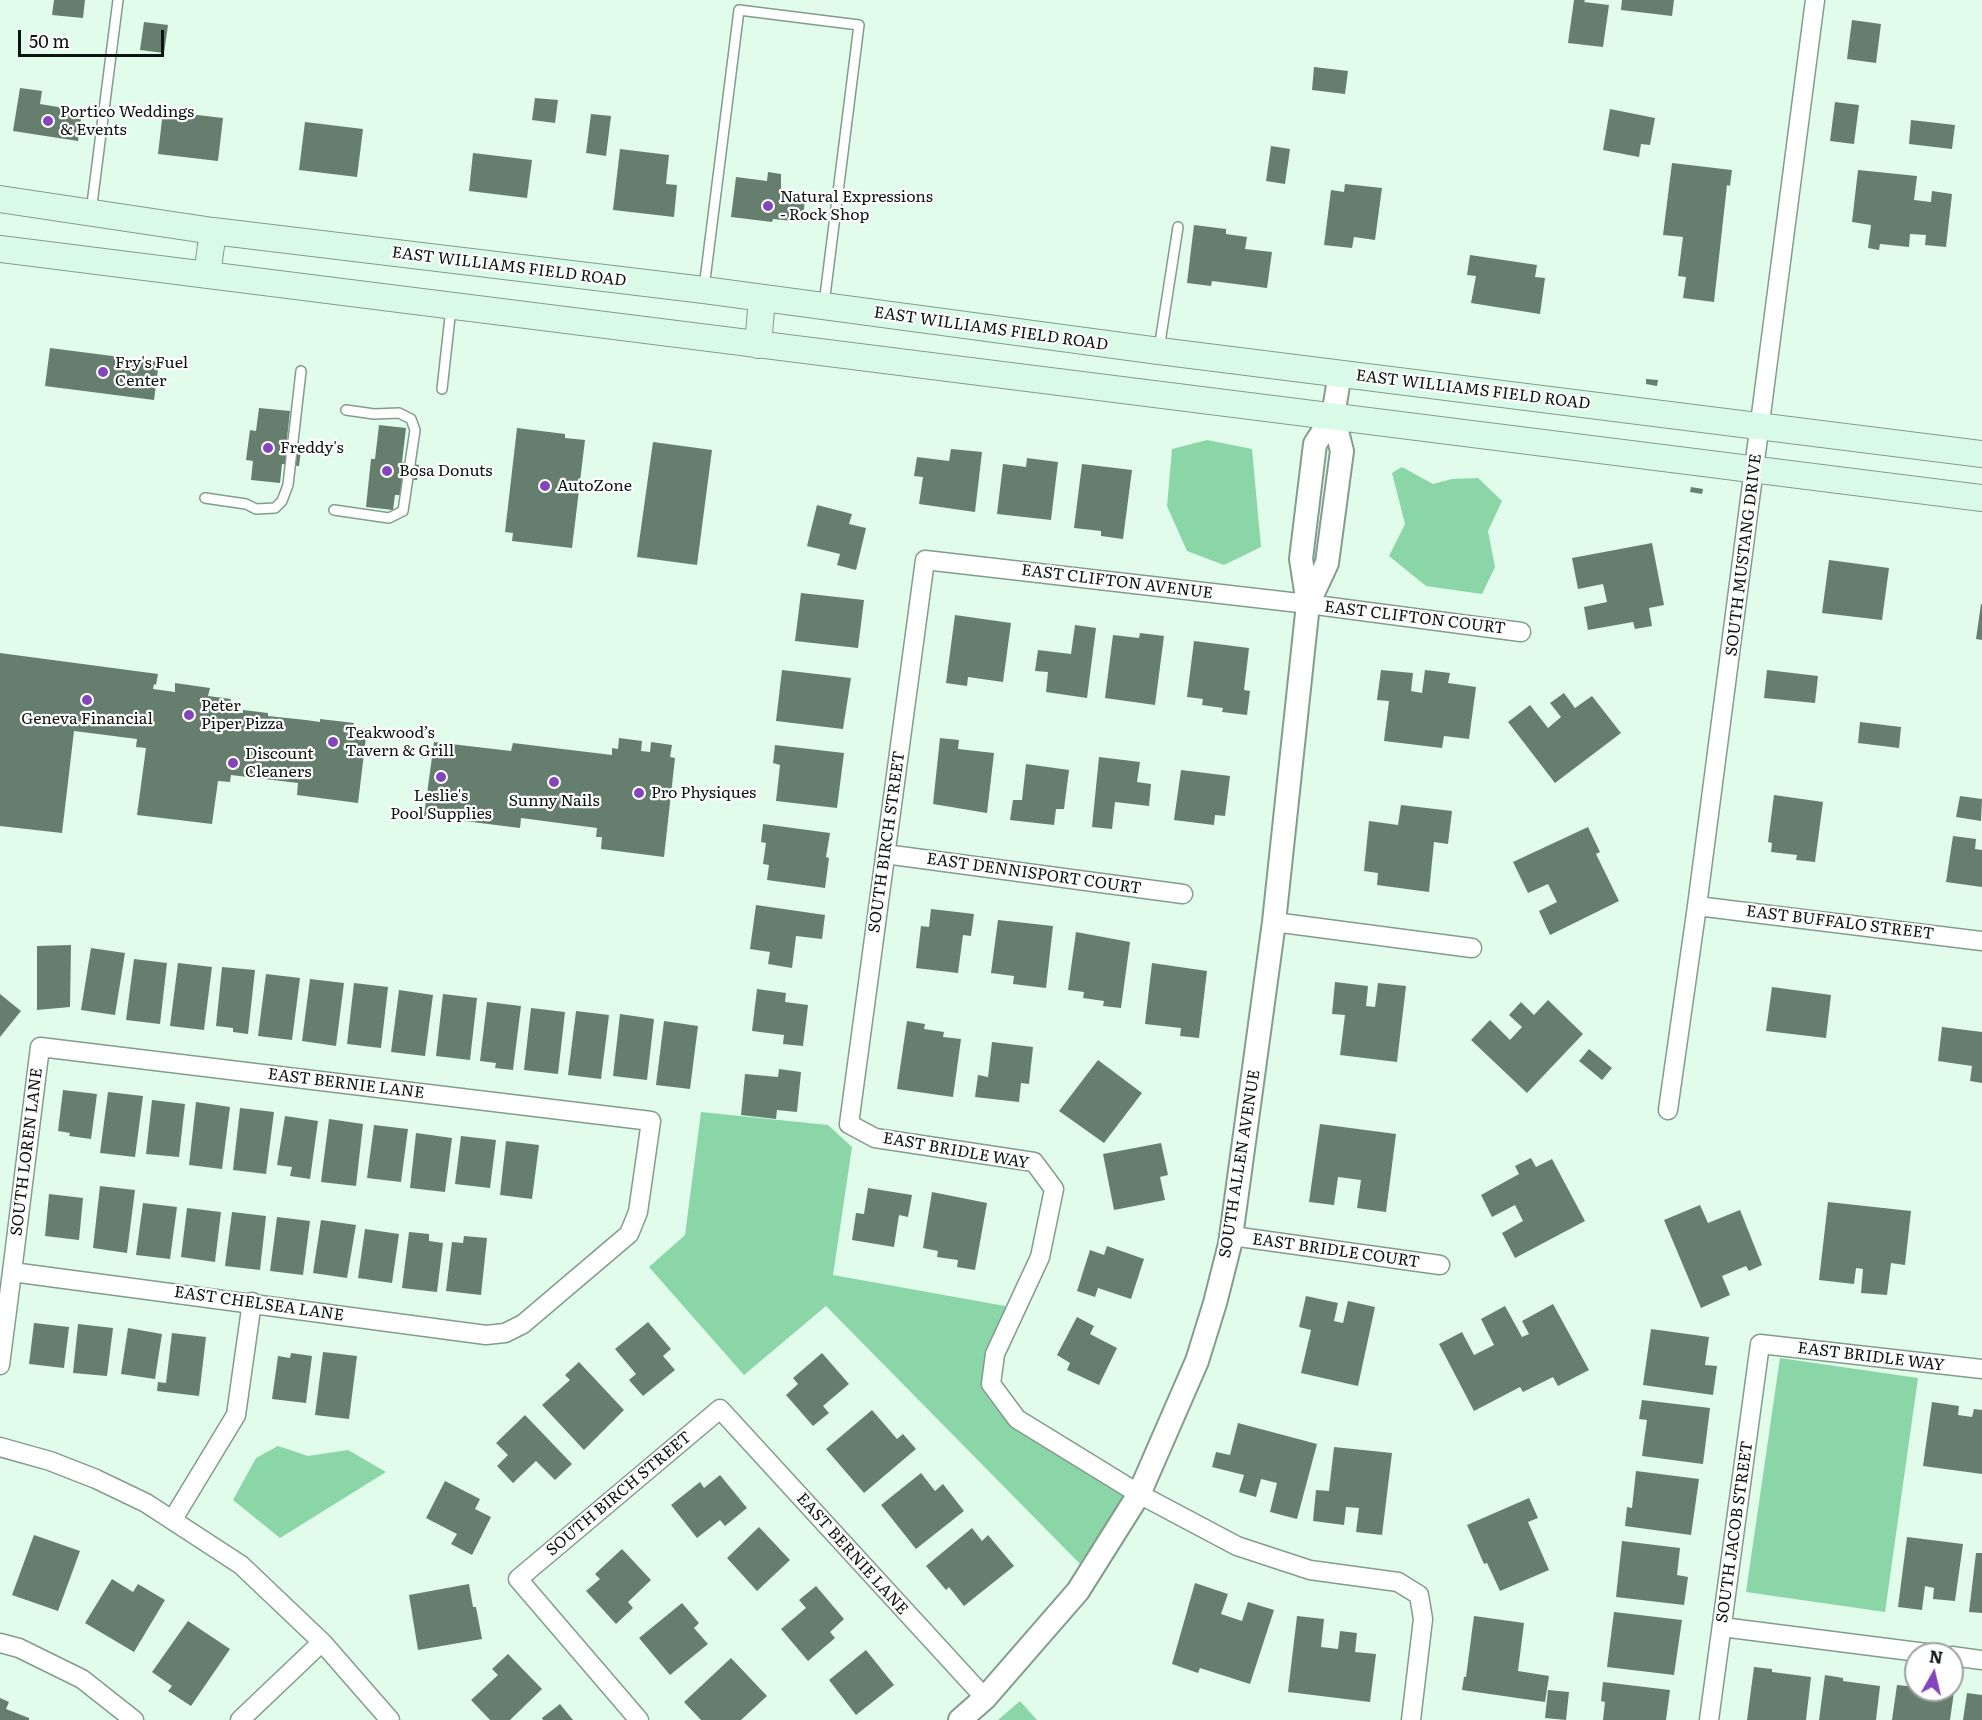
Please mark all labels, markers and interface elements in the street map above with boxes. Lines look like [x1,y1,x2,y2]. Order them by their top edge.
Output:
scale bar [21,18,166,56]
text: 50 m [29,27,70,54]
place label: Portico Weddings & Events [60,102,194,140]
marker: Portico Weddings & Events [41,114,55,128]
place label: Natural Expressions - Rock Shop [780,187,933,225]
marker: Natural Expressions - Rock Shop [761,199,775,213]
street label: EAST WILLIAMS FIELD ROAD [391,243,627,291]
street label: EAST WILLIAMS FIELD ROAD [873,303,1109,355]
place label: Fry's Fuel Center [115,353,188,391]
marker: Fry's Fuel Center [96,365,110,379]
street label: EAST WILLIAMS FIELD ROAD [1355,366,1591,414]
place label: Freddy's [280,438,344,458]
marker: Freddy's [261,441,275,455]
street label: SOUTH MUSTANG DRIVE [1722,453,1766,657]
place label: Bosa Donuts [399,461,492,481]
marker: Bosa Donuts [380,464,394,478]
place label: AutoZone [557,476,632,496]
marker: AutoZone [538,479,552,493]
street label: EAST CLIFTON AVENUE [1020,561,1214,603]
street label: EAST CLIFTON COURT [1323,597,1507,639]
marker: Geneva Financial [80,693,94,707]
place label: Peter Piper Pizza [201,696,284,734]
marker: Peter Piper Pizza [182,708,196,722]
place label: Geneva Financial [21,709,153,729]
place label: Teakwood’s Tavern & Grill [345,723,454,761]
marker: Teakwood’s Tavern & Grill [326,735,340,749]
place label: Discount Cleaners [245,744,314,782]
street label: SOUTH BIRCH STREET [865,750,909,934]
marker: Discount Cleaners [226,756,240,770]
marker: Leslie's Pool Supplies [434,770,448,784]
marker: Sunny Nails [547,775,561,789]
place label: Pro Physiques [651,783,756,803]
place label: Leslie's Pool Supplies [390,786,492,824]
marker: Pro Physiques [632,786,646,800]
place label: Sunny Nails [508,791,600,811]
street label: EAST DENNISPORT COURT [925,849,1143,899]
street label: EAST BUFFALO STREET [1745,902,1935,944]
street label: EAST BERNIE LANE [267,1065,425,1103]
street label: SOUTH LOREN LANE [7,1067,47,1237]
street label: SOUTH ALLEN AVENUE [1216,1068,1264,1260]
street label: EAST BRIDLE WAY [882,1129,1030,1173]
street label: EAST BRIDLE COURT [1251,1230,1421,1272]
street label: EAST CHELSEA LANE [173,1283,345,1325]
street label: EAST BRIDLE WAY [1796,1338,1946,1376]
street label: SOUTH BIRCH STREET [543,1428,695,1560]
street label: SOUTH JACOB STREET [1713,1440,1757,1624]
street label: EAST BERNIE LANE [792,1489,912,1619]
north arrow [1904,1642,1964,1702]
text: N [1928,1643,1945,1669]

